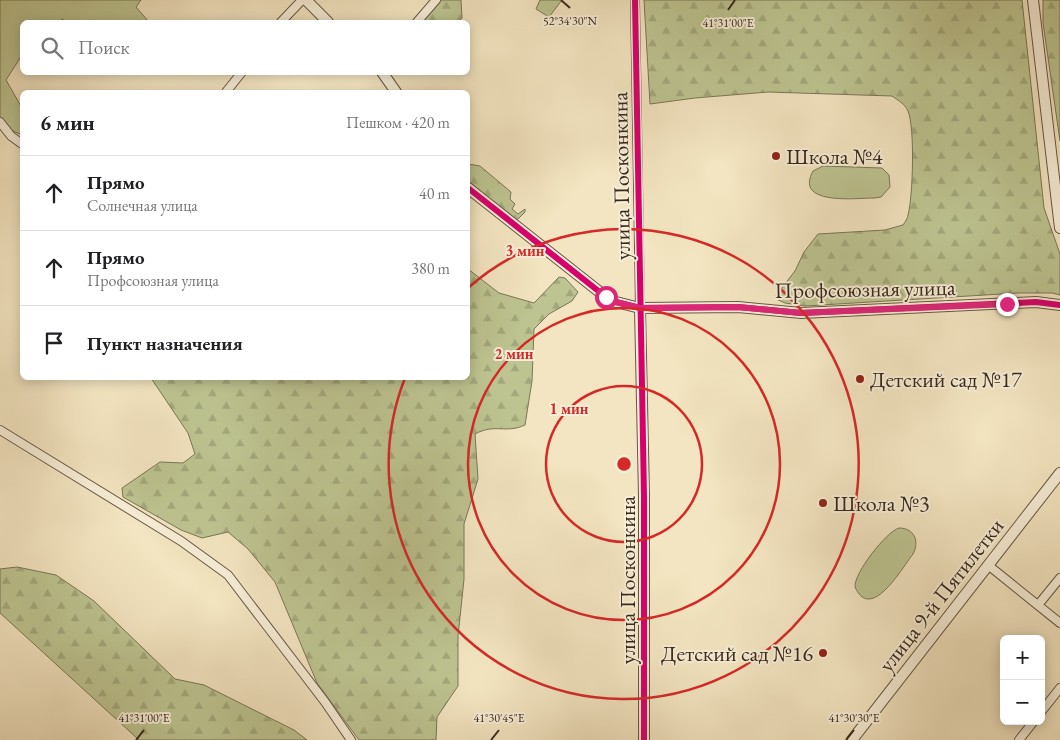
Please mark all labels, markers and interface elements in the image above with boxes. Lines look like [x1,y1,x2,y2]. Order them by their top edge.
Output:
text: 52°34'30"N [543,13,597,29]
text: 41°31'00"E [702,15,754,31]
search box [20,20,470,75]
icon: search [38,34,66,62]
text: Поиск [78,35,130,60]
street label: улица Посконкина [605,91,637,260]
text: 6 мин [40,109,95,136]
text: Пешком · 420 m [346,112,450,133]
place label: Школа №4 [786,142,883,171]
marker: Школа №4 [770,150,782,162]
text: Прямо [87,170,145,195]
icon: ahead [40,179,68,207]
text: 40 m [419,183,450,204]
text: Солнечная улица [87,195,198,216]
text: 3 мин [505,241,545,260]
text: Прямо [87,245,145,270]
icon: ahead [40,254,68,282]
text: 380 m [411,258,450,279]
text: Профсоюзная улица [87,270,219,291]
street label: Профсоюзная улица [774,273,956,305]
route start [595,286,618,309]
route end [996,293,1019,316]
icon: arrive [40,329,68,357]
text: Пункт назначения [87,331,243,356]
text: 2 мин [494,344,534,363]
place label: Детский сад №17 [870,365,1022,394]
marker: Детский сад №17 [854,373,866,385]
text: 1 мин [549,399,589,418]
centre of rings [615,455,633,473]
place label: Школа №3 [833,489,930,518]
street label: улица Посконкина [613,496,642,664]
marker: Школа №3 [817,497,829,509]
street label: улица 9-й Пятилетки [872,512,1010,678]
map controls [1000,635,1045,725]
button: + [1000,635,1045,680]
place label: Детский сад №16 [661,639,813,668]
marker: Детский сад №16 [817,647,829,659]
button: − [1000,680,1045,725]
text: 41°31'00"E [118,710,170,726]
text: 41°30'45"E [473,710,525,726]
text: 41°30'30"E [828,710,880,726]

